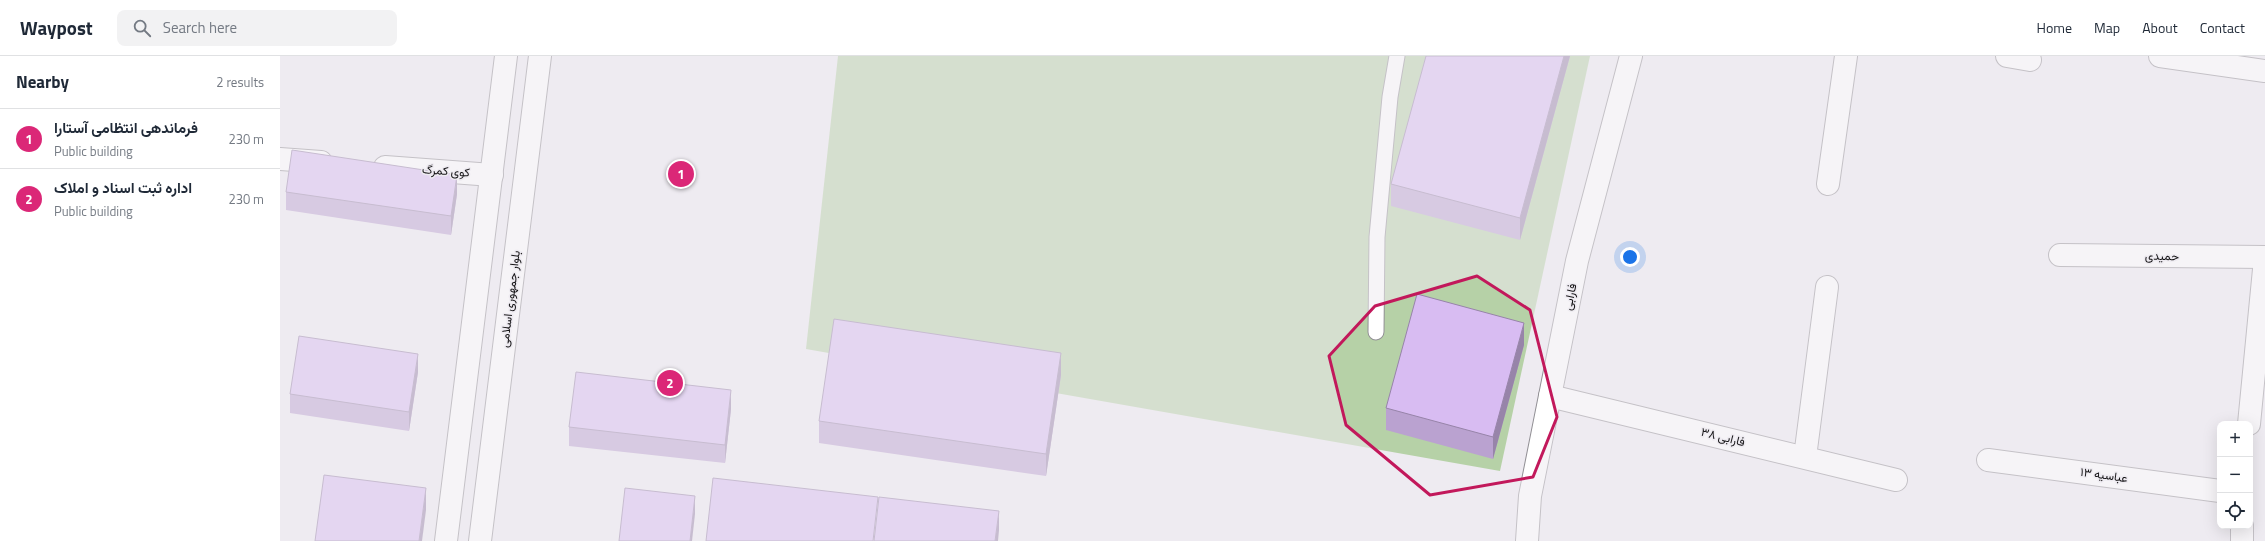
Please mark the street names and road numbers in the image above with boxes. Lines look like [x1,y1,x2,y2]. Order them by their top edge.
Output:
street label: کوی کمرگ [421,159,471,182]
street label: حمیدی [2145,246,2179,265]
street label: بلوار جمهوری اسلامی [494,249,525,349]
street label: فارابی [1558,282,1581,312]
street label: فارابی ۳۸ [1699,422,1747,451]
street label: عباسیه ۱۳ [2079,462,2129,487]

